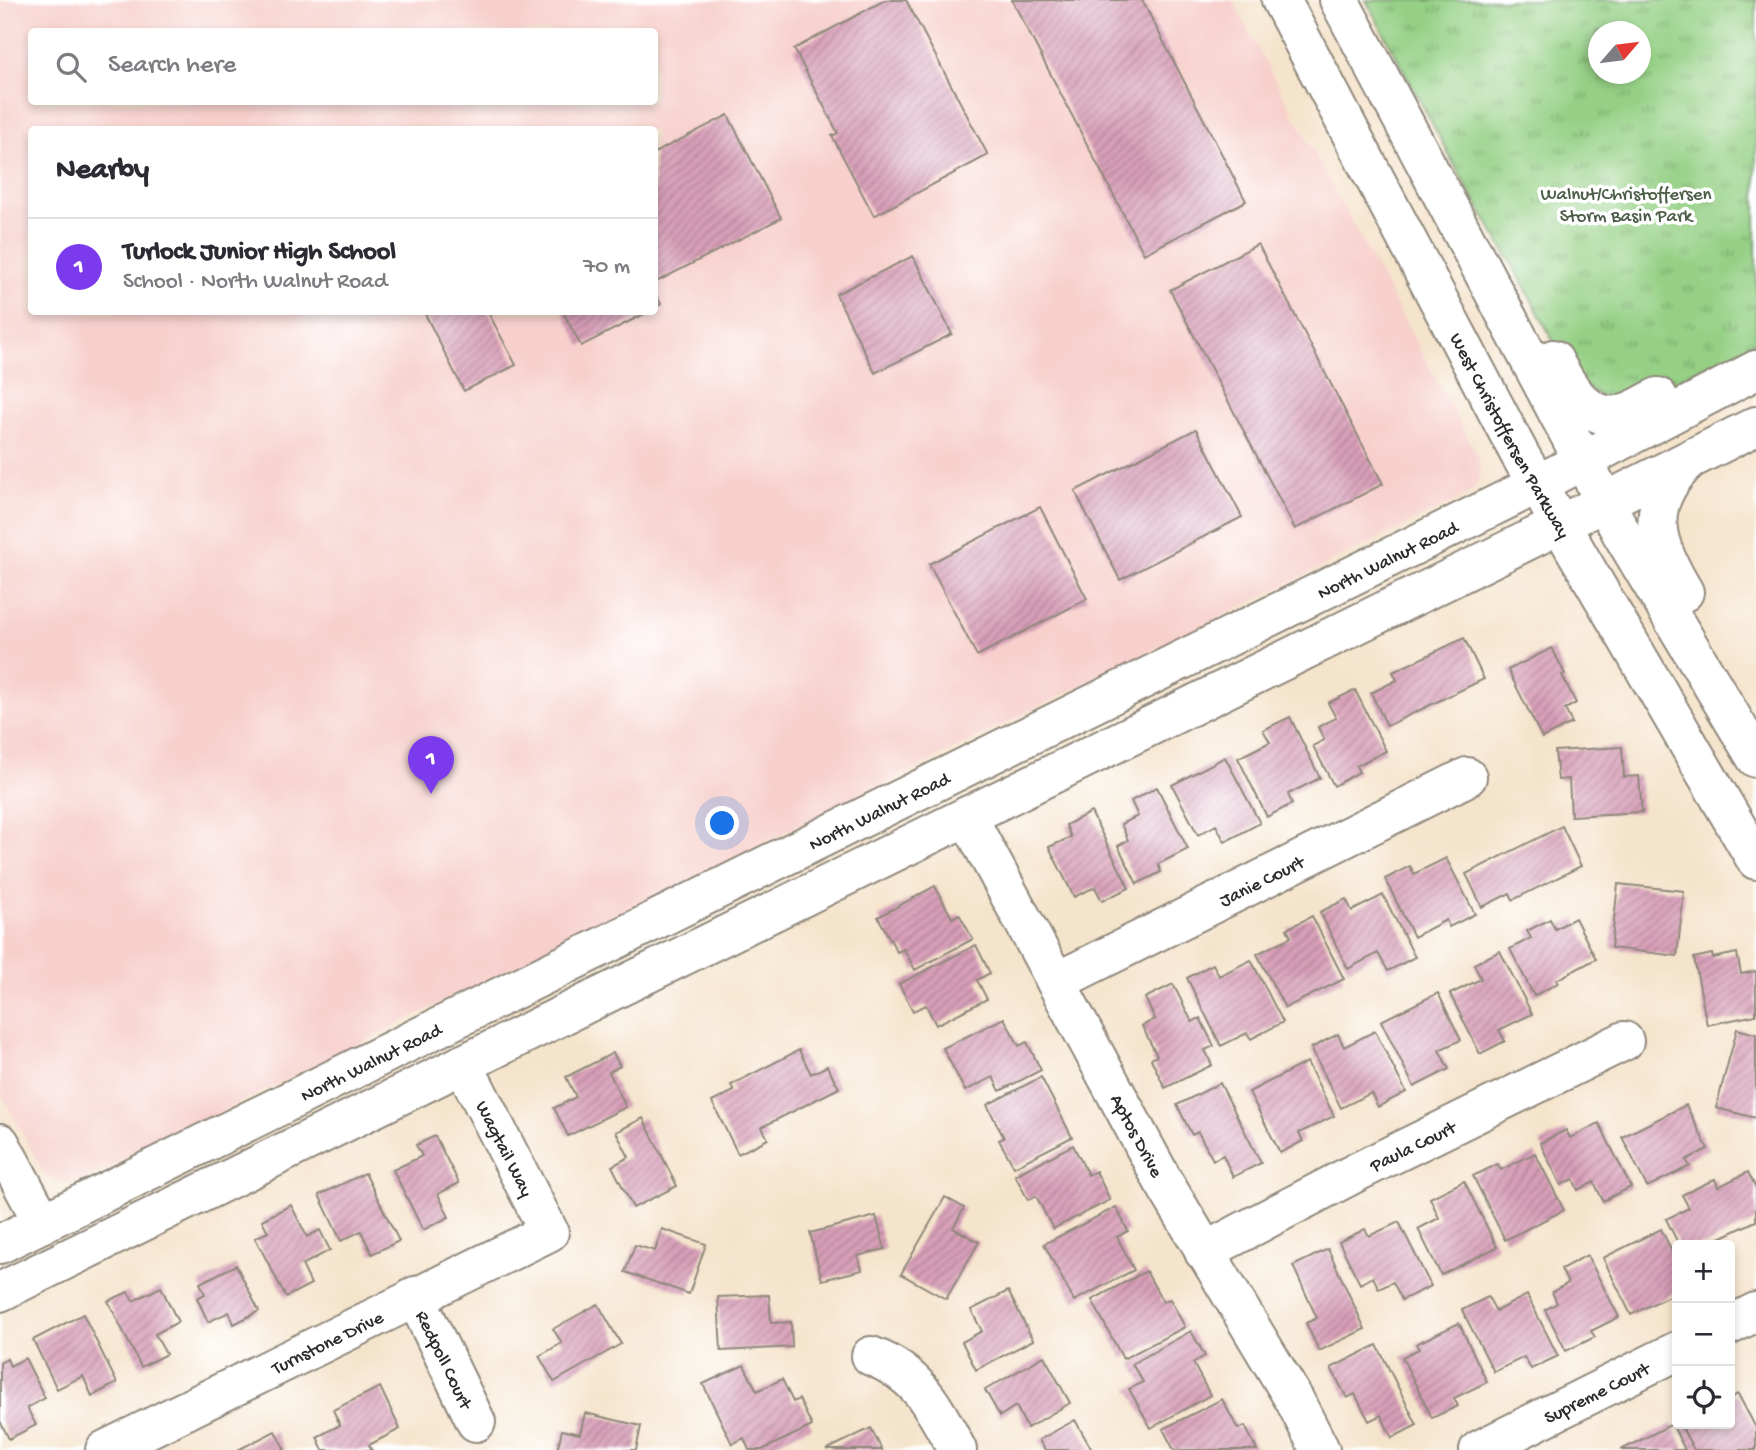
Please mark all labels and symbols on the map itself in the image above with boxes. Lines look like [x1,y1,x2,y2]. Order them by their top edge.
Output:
north arrow [1588,21,1651,84]
park label: Walnut/Christoffersen Storm Basin Park [1540,184,1712,229]
street label: West Christoffersen Parkway [1443,330,1574,544]
street label: North Walnut Road [1314,517,1464,606]
pin: 1 [408,736,454,794]
street label: North Walnut Road [806,768,956,857]
your location [705,806,739,840]
street label: Janie Court [1216,851,1311,914]
street label: North Walnut Road [298,1019,448,1109]
street label: Aptos Drive [1103,1091,1167,1182]
street label: Wagtail Way [469,1098,537,1202]
street label: Paula Court [1366,1116,1462,1179]
street label: Turnstone Drive [268,1307,388,1382]
street label: Redpoll Court [409,1308,477,1416]
street label: Supreme Court [1541,1358,1656,1431]

